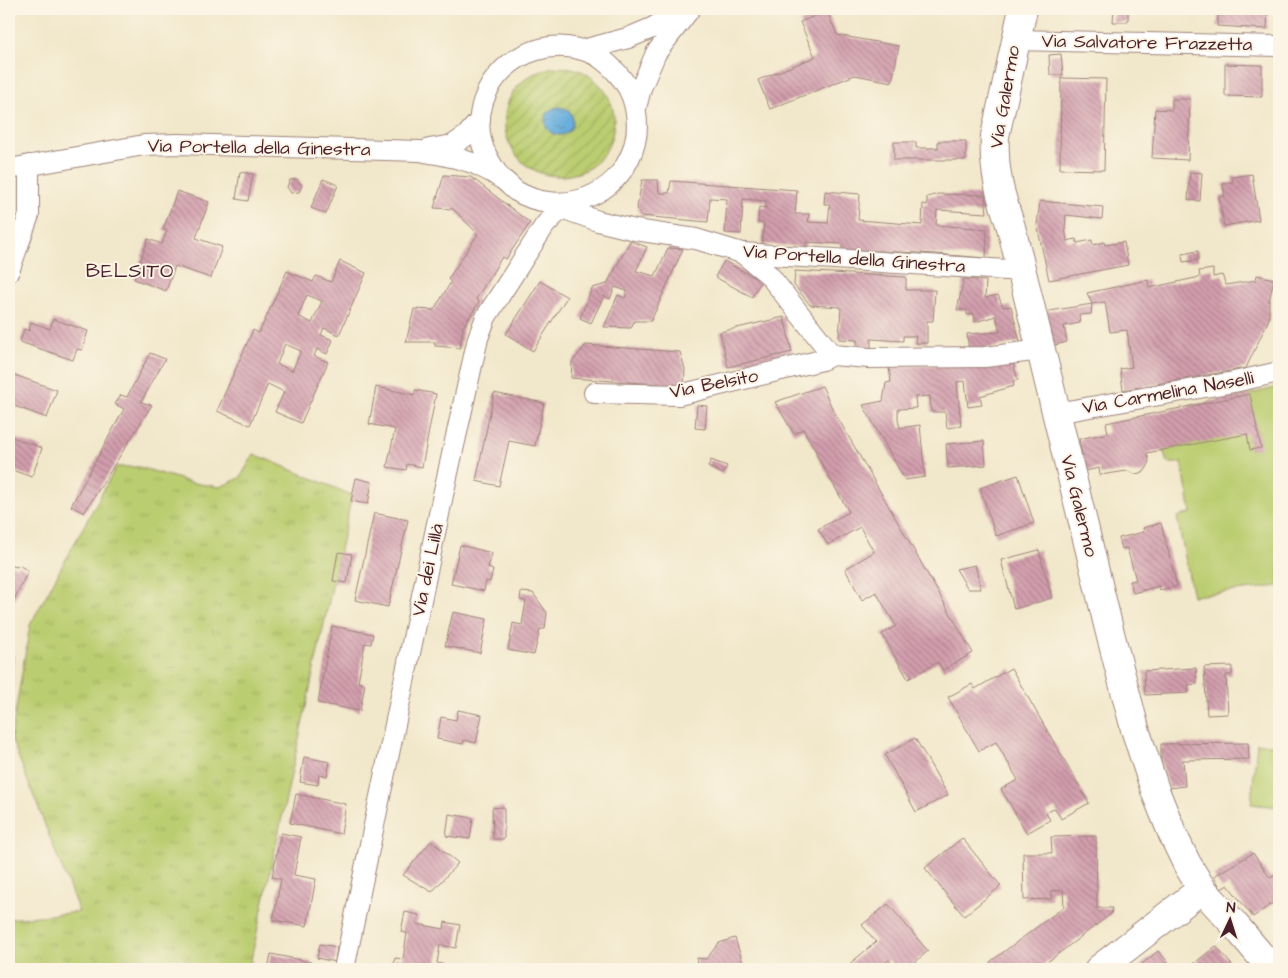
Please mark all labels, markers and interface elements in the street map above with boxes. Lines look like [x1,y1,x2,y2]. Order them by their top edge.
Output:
street label: Via Salvatore Frazzetta [1041,28,1253,58]
street label: Via Galermo [983,43,1027,151]
street label: Via Portella della Ginestra [147,133,371,163]
street label: Via Portella della Ginestra [742,238,967,280]
district label: BELSITO [86,257,174,285]
street label: Via Belsito [667,362,761,406]
street label: Via Carmelina Naselli [1080,365,1256,421]
street label: Via Galermo [1053,452,1105,560]
street label: Via dei Lillà [405,521,451,619]
north arrow [1206,896,1256,946]
text: N [1226,898,1236,918]

